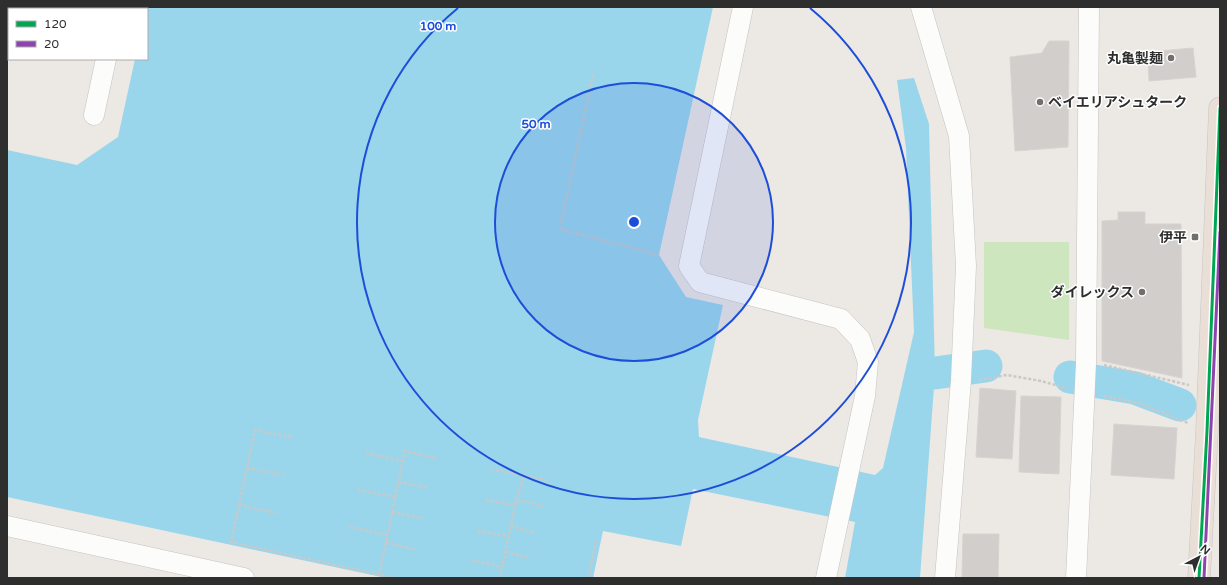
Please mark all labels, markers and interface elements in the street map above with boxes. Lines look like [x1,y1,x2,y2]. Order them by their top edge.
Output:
legend [8,8,148,60]
text: 120 [44,17,67,31]
text: 100 m [420,19,456,33]
text: 20 [44,37,60,51]
place label: 丸亀製麺 [1107,50,1163,67]
marker: 丸亀製麺 [1166,53,1176,63]
place label: ベイエリアシュターク [1048,94,1187,111]
marker: ベイエリアシュターク [1035,97,1045,107]
text: 50 m [521,117,551,131]
centre of rings [627,215,641,229]
place label: 伊平 [1159,229,1187,246]
marker: 伊平 [1190,232,1200,242]
place label: ダイレックス [1050,284,1134,301]
marker: ダイレックス [1137,287,1147,297]
north arrow [1179,537,1219,577]
text: N [1198,542,1213,558]

